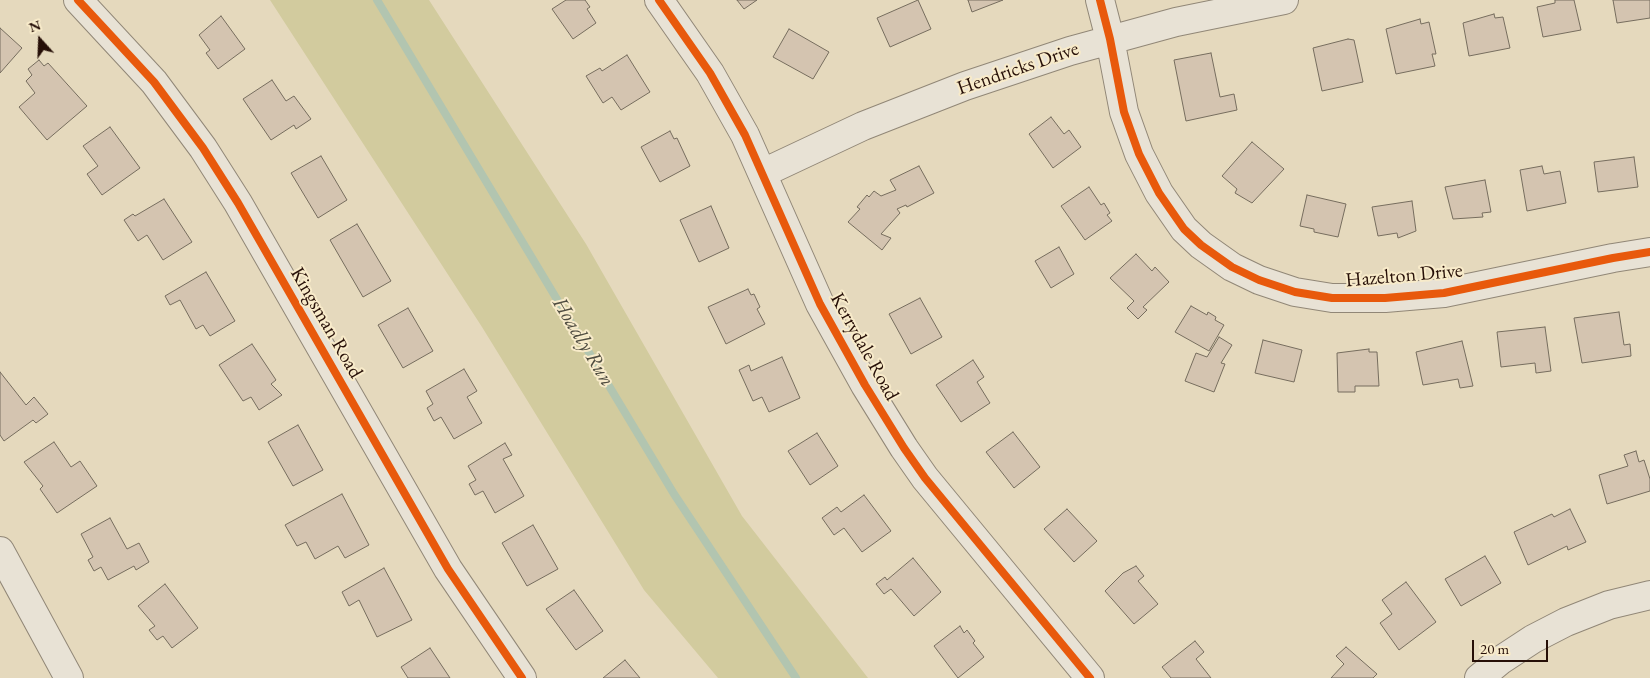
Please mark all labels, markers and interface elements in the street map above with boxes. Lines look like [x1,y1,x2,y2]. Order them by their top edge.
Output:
north arrow [15,15,65,65]
text: N [26,16,43,36]
street label: Hendricks Drive [954,37,1082,101]
street label: Hazelton Drive [1344,259,1464,293]
street label: Kingsman Road [285,263,367,383]
street label: Kerrydale Road [825,289,903,405]
water label: Hoadly Run [547,293,619,391]
scale bar [1475,630,1551,662]
text: 20 m [1480,639,1509,658]

